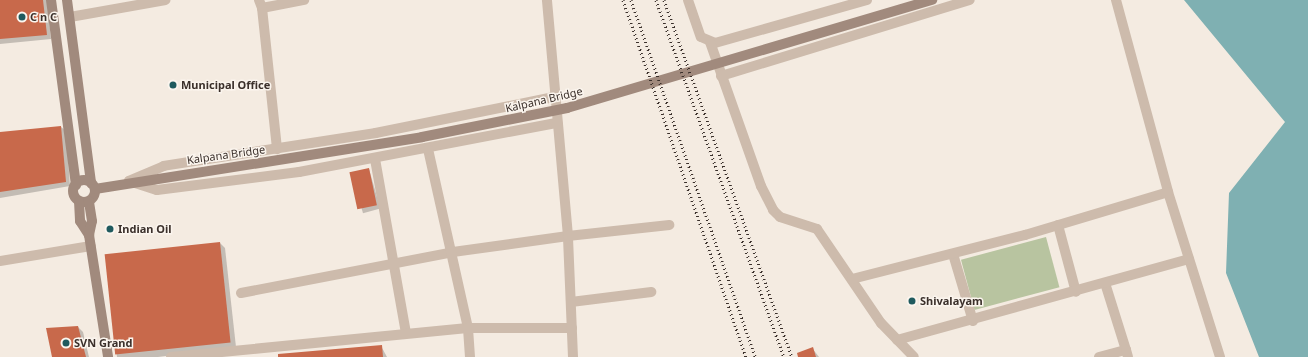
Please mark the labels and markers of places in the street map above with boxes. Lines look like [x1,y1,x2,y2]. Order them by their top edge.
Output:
place label: C n C [30,10,57,24]
marker: C n C [17,12,27,22]
place label: Municipal Office [181,78,270,92]
marker: Municipal Office [168,80,178,90]
place label: Indian Oil [118,222,172,236]
marker: Indian Oil [105,224,115,234]
place label: Shivalayam [920,294,983,308]
marker: Shivalayam [907,296,917,306]
place label: SVN Grand [74,336,132,350]
marker: SVN Grand [61,338,71,348]

